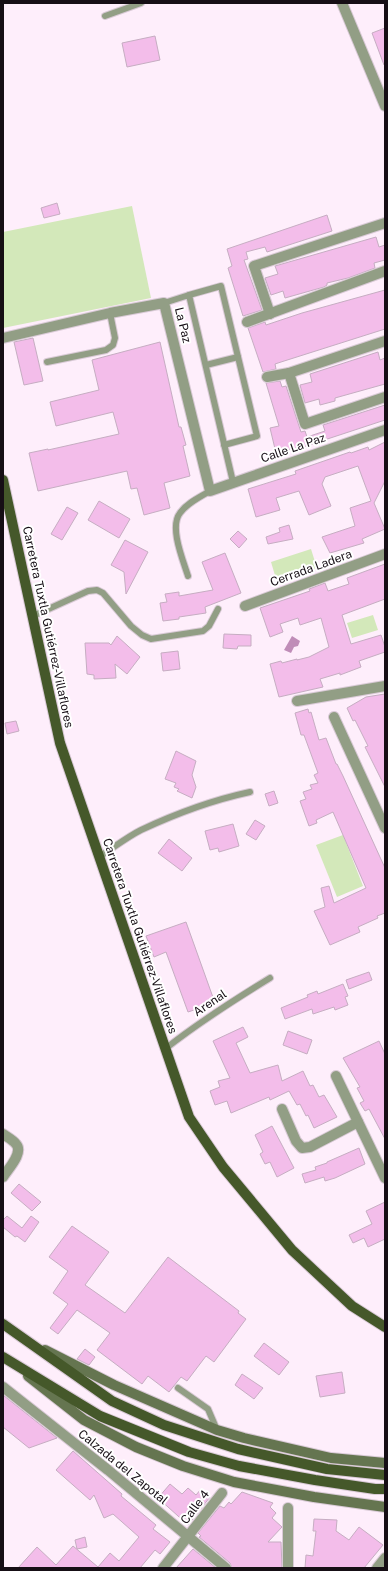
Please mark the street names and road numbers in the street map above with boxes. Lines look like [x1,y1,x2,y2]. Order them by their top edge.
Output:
street label: La Paz [172,306,194,344]
street label: Calle La Paz [259,430,327,466]
street label: Carretera Tuxtla Gutiérrez-Villaflores [20,525,76,729]
street label: Cerrada Ladera [268,547,354,589]
street label: Carretera Tuxtla Gutiérrez-Villaflores [100,837,180,1035]
street label: Arenal [191,987,230,1019]
street label: Calzada del Zapotal [75,1427,171,1508]
street label: Calle 4 [178,1487,213,1527]

